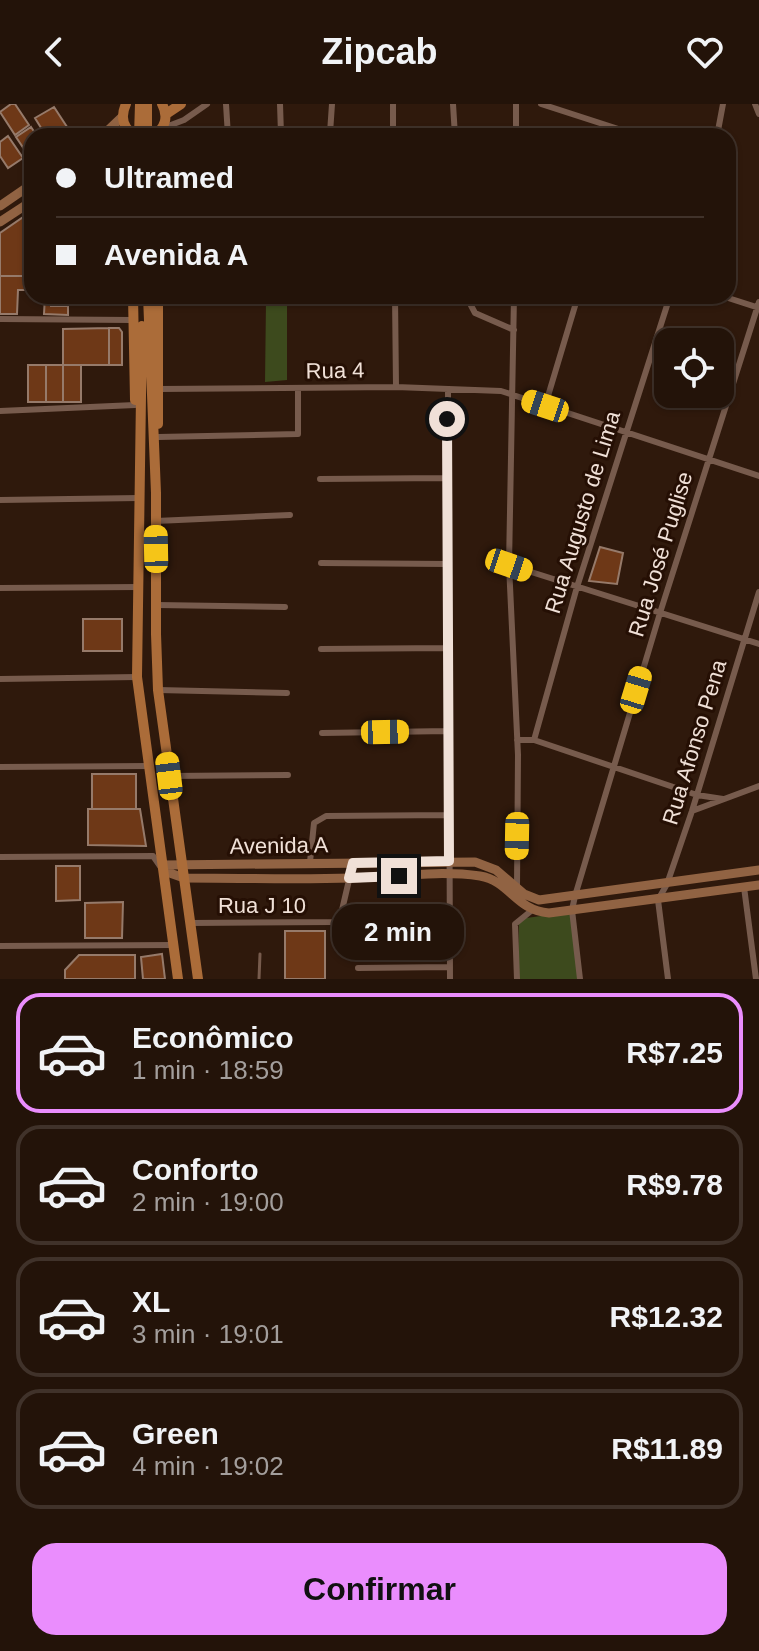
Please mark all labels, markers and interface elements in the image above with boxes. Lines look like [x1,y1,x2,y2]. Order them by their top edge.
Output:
icon: back [32,30,76,74]
icon: heart [683,30,727,74]
text: Zipcab [321,31,438,72]
text: Ultramed [104,161,234,194]
text: Avenida A [104,238,248,271]
map controls [654,328,734,408]
button: locate [654,328,734,408]
street label: Rua 4 [305,357,365,384]
car [518,387,572,425]
route start [429,401,465,437]
street label: Rua Augusto de Lima [540,407,625,616]
street label: Rua José Puglise [623,469,697,640]
car [144,525,168,573]
car [482,546,536,584]
street label: Rua Afonso Pena [657,656,732,828]
car [618,664,654,716]
car [361,720,409,744]
car [154,751,184,801]
car [505,812,529,860]
street label: Avenida A [229,832,329,859]
route end [381,858,417,894]
street label: Rua J 10 [218,893,306,918]
callout: 2 min [333,904,465,960]
text: 2 min [364,917,432,947]
icon: car [36,1017,108,1089]
text: Econômico [132,1021,294,1054]
text: R$7.25 [626,1036,723,1069]
text: 1 min · 18:59 [132,1055,284,1085]
icon: car [36,1149,108,1221]
text: Conforto [132,1153,259,1186]
text: R$9.78 [626,1168,723,1201]
text: 2 min · 19:00 [132,1187,284,1217]
icon: car [36,1281,108,1353]
text: XL [132,1285,170,1318]
text: R$12.32 [610,1300,723,1333]
text: 3 min · 19:01 [132,1319,284,1349]
icon: car [36,1413,108,1485]
text: Green [132,1417,219,1450]
text: R$11.89 [611,1432,723,1465]
text: 4 min · 19:02 [132,1451,284,1481]
button: Confirmar [32,1543,727,1635]

